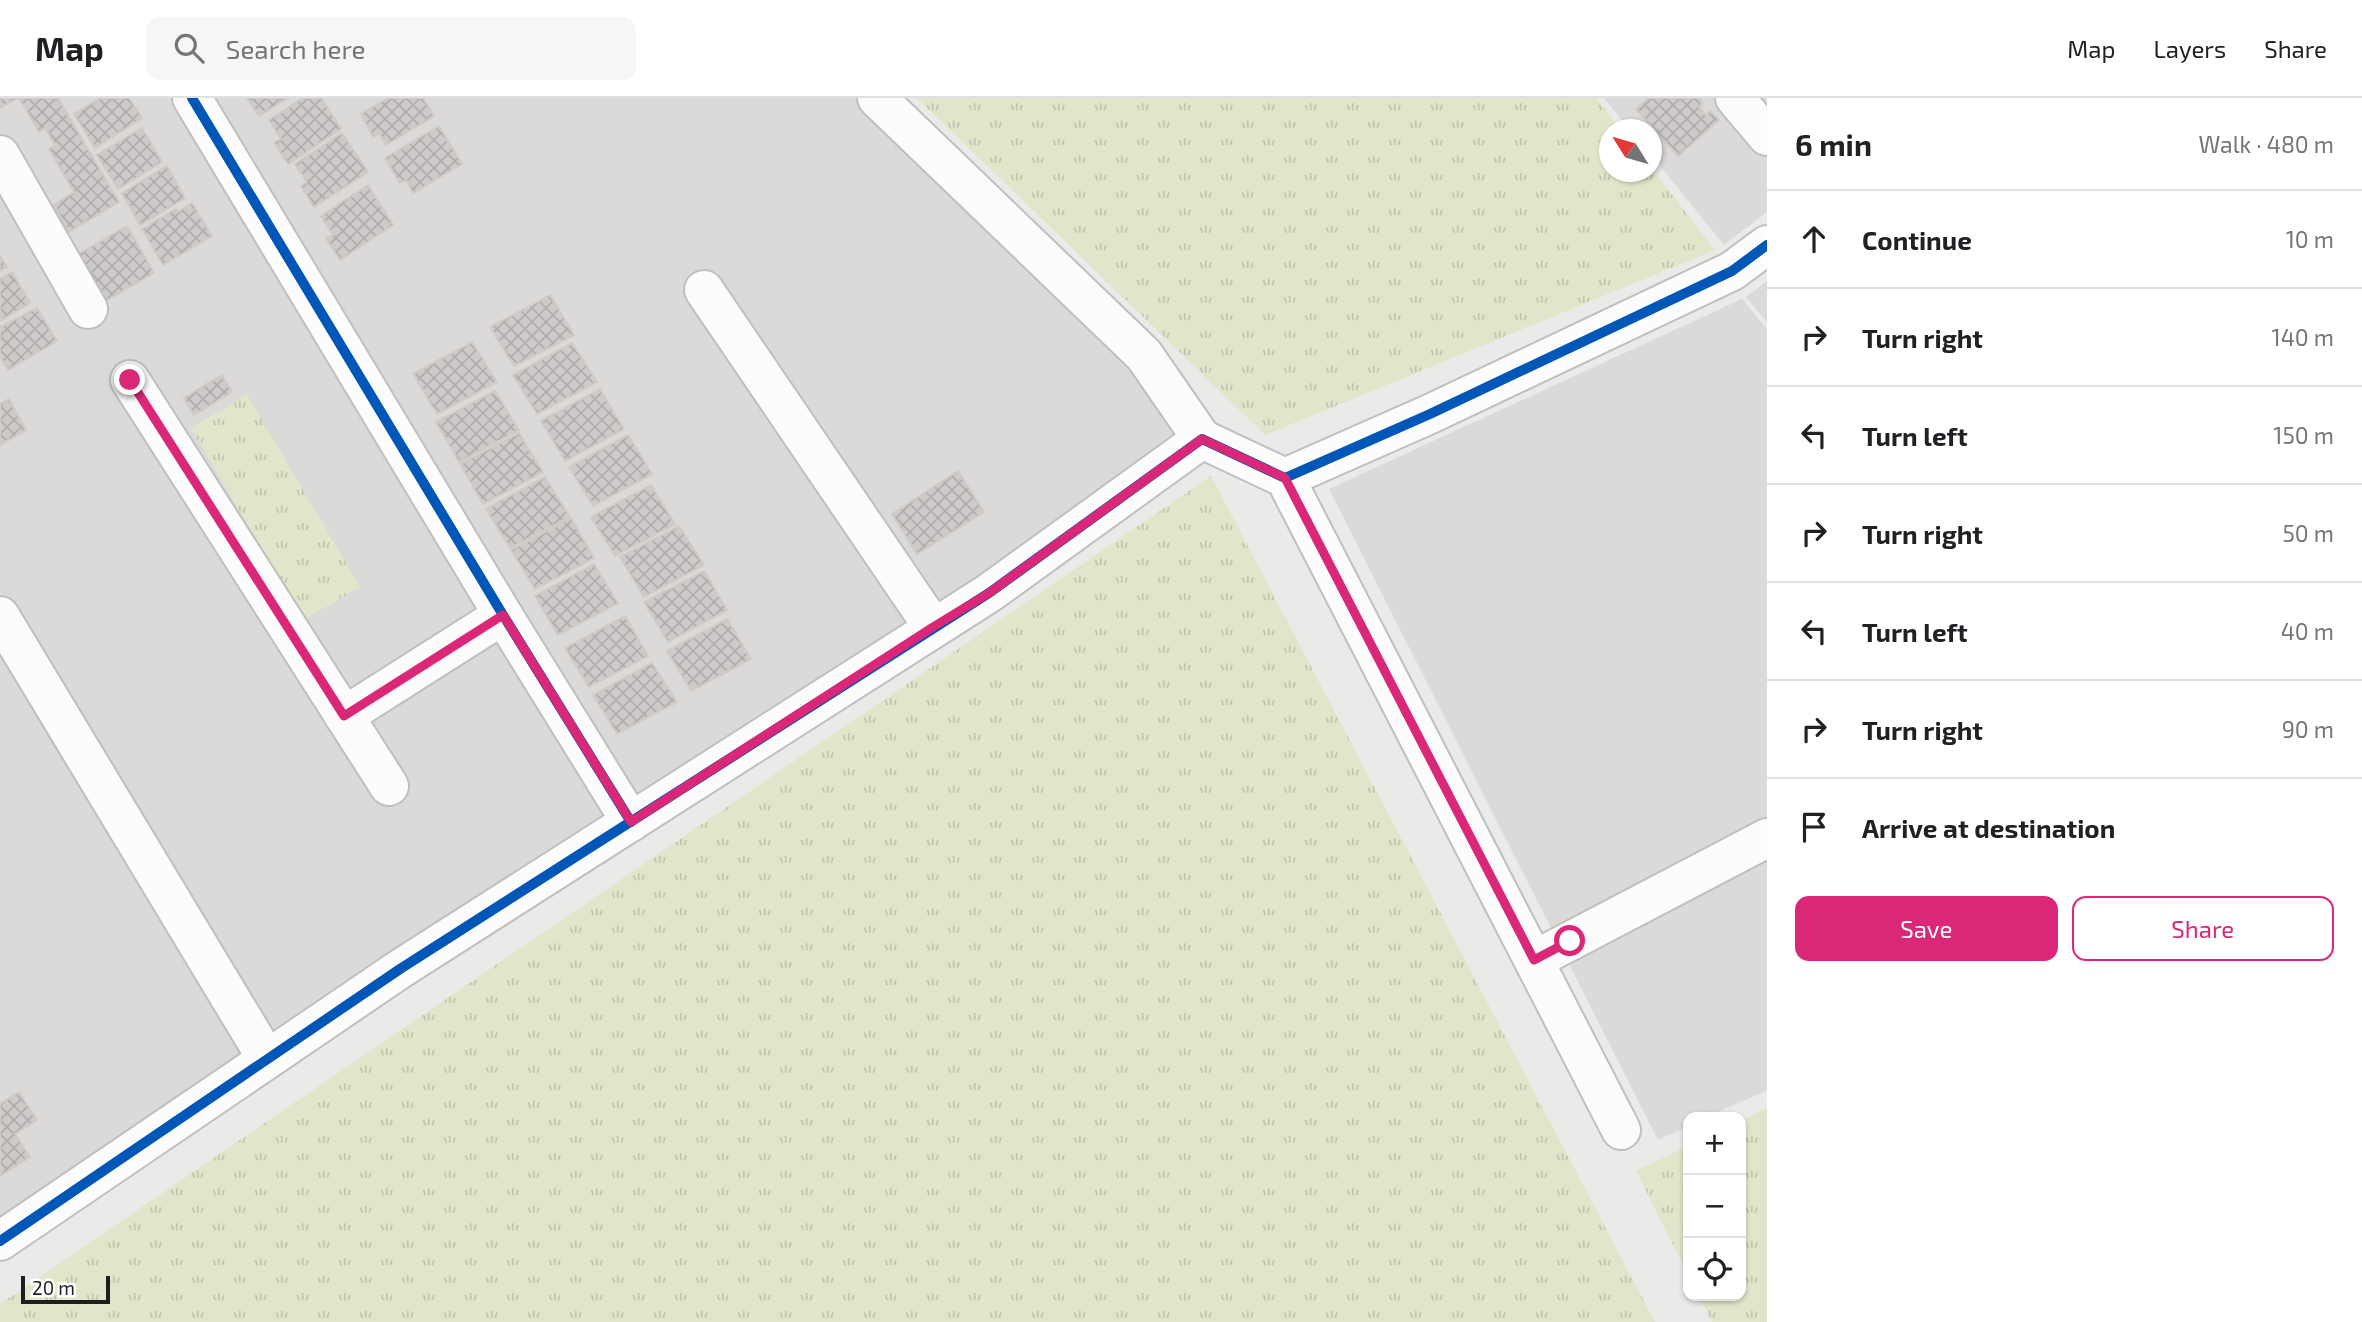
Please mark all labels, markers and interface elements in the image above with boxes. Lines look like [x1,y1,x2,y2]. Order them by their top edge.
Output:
search box [146,17,636,80]
text: Map [35,28,104,68]
icon: search [170,29,208,67]
text: Search here [226,33,365,64]
text: Map [2067,34,2115,63]
text: Layers [2153,34,2226,63]
text: Share [2264,34,2327,63]
north arrow [1599,119,1662,182]
text: 6 min [1795,126,1872,162]
text: Walk · 480 m [2199,130,2334,158]
icon: ahead [1795,220,1833,258]
text: Continue [1862,224,1972,255]
text: 10 m [2286,225,2334,253]
icon: right [1795,318,1833,356]
text: Turn right [1862,322,1983,353]
text: 140 m [2272,323,2334,351]
route end [114,364,145,395]
icon: left [1795,416,1833,454]
text: Turn left [1862,420,1968,451]
text: 150 m [2273,421,2334,449]
icon: right [1795,514,1833,552]
text: Turn right [1862,518,1983,549]
text: 50 m [2283,519,2334,547]
icon: left [1795,612,1833,650]
text: Turn left [1862,616,1968,647]
text: 40 m [2281,617,2334,645]
icon: right [1795,710,1833,748]
text: Turn right [1862,714,1983,745]
text: 90 m [2282,715,2334,743]
icon: arrive [1795,808,1833,846]
text: Arrive at destination [1862,812,2115,843]
button: Save [1795,896,2058,961]
button: Share [2072,896,2334,961]
route start [1554,925,1585,956]
map controls [1683,1112,1746,1301]
button: + [1683,1112,1746,1175]
button: − [1683,1175,1746,1238]
button: locate [1683,1238,1746,1301]
scale bar [21,1273,110,1305]
text: 20 m [32,1276,75,1299]

